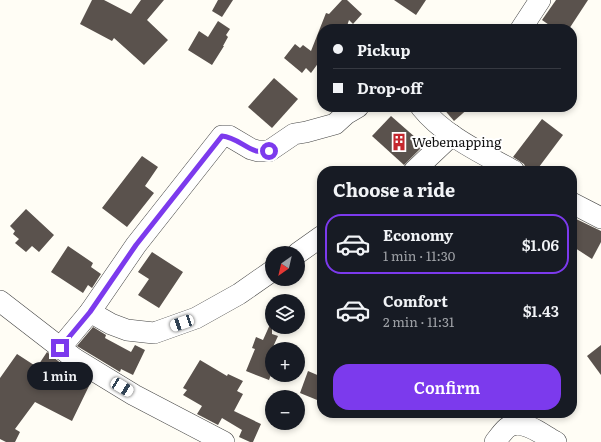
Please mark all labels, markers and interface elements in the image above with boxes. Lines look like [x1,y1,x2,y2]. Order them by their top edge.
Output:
text: Pickup [357,38,410,61]
text: Drop-off [357,76,422,99]
building icon: Webemapping [389,132,409,152]
place label: Webemapping [412,132,502,151]
route start [260,142,278,160]
text: Choose a ride [333,176,455,203]
text: Economy [383,223,453,246]
icon: car [335,226,371,262]
text: $1.06 [522,233,559,256]
north arrow [265,246,305,286]
map controls [265,246,305,430]
text: 1 min · 11:30 [383,246,455,265]
text: Comfort [383,289,448,312]
icon: car [335,292,371,328]
button: layers [265,294,305,334]
text: $1.43 [523,299,559,322]
text: 2 min · 11:31 [383,312,454,331]
car [169,313,195,333]
route end [51,339,69,357]
button: + [265,342,305,382]
callout: 1 min [27,362,93,390]
button: Confirm [333,364,561,410]
text: 1 min [43,366,77,385]
car [109,376,135,398]
button: − [265,390,305,430]

